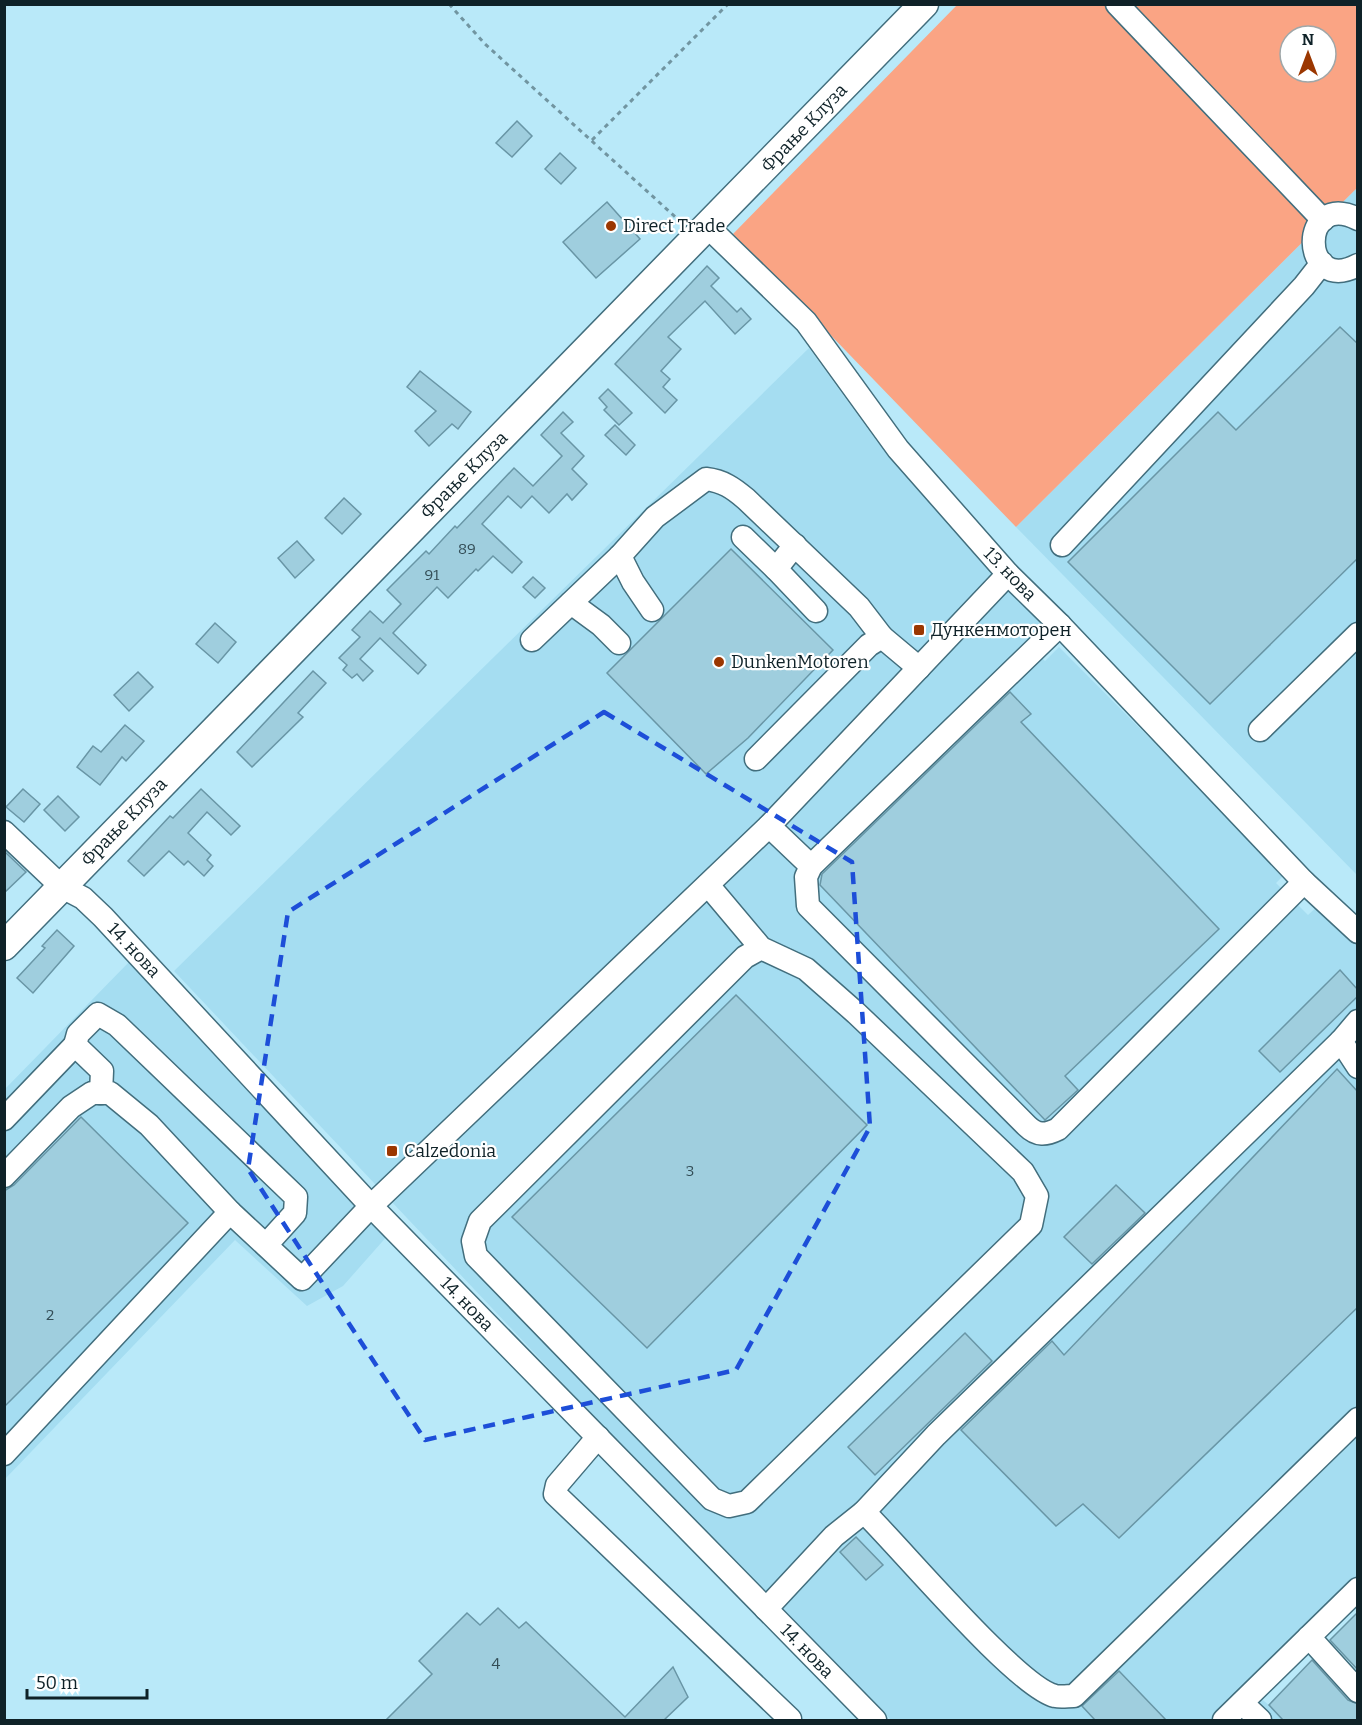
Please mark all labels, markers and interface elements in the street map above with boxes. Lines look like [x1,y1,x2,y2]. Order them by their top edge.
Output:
north arrow [1278,24,1338,84]
text: N [1302,30,1314,49]
street label: Фрање Клуза [756,79,852,177]
place label: Direct Trade [623,215,725,237]
marker: Direct Trade [604,219,618,233]
street label: Фрање Клуза [416,427,512,523]
house number: 89 [458,540,476,558]
street label: 13. нова [979,542,1041,606]
house number: 91 [425,566,439,584]
place label: Дункенмоторен [931,619,1071,641]
marker: Дункенмоторен [912,623,926,637]
place label: DunkenMotoren [731,651,869,673]
marker: DunkenMotoren [712,655,726,669]
street label: Фрање Клуза [76,773,172,871]
street label: 14. нова [103,918,165,982]
place label: Calzedonia [404,1140,496,1162]
marker: Calzedonia [385,1144,399,1158]
house number: 3 [686,1162,694,1180]
street label: 14. нова [436,1272,498,1336]
house number: 2 [46,1306,54,1324]
street label: 14. нова [776,1619,838,1683]
house number: 4 [492,1655,501,1673]
scale bar [27,1662,147,1700]
text: 50 m [36,1672,78,1694]

